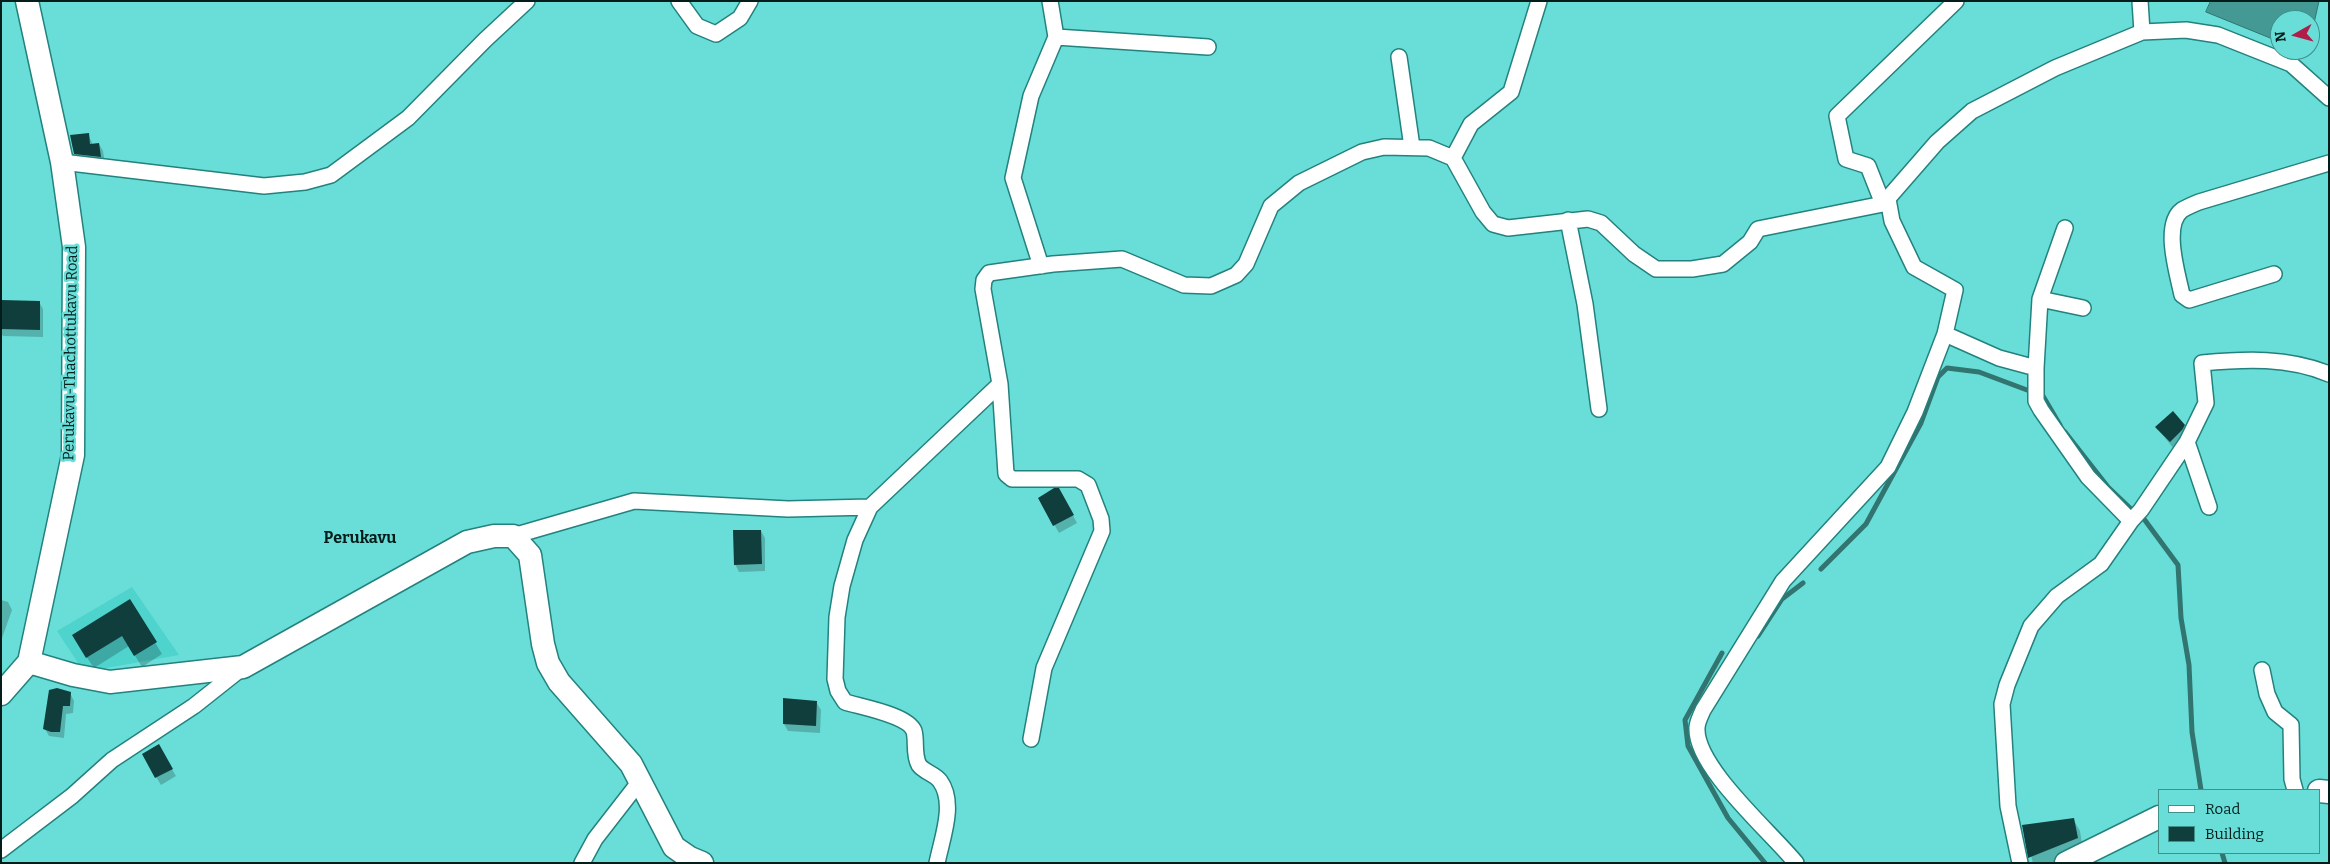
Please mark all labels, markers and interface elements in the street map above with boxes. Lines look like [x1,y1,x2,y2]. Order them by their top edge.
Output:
north arrow [2270,10,2320,60]
text: N [2272,30,2290,43]
street label: Perukavu-Thachottukavu Road [60,245,82,461]
district label: Perukavu [324,529,396,549]
legend [2158,789,2320,854]
text: Road [2205,800,2240,818]
text: Building [2205,825,2264,843]

